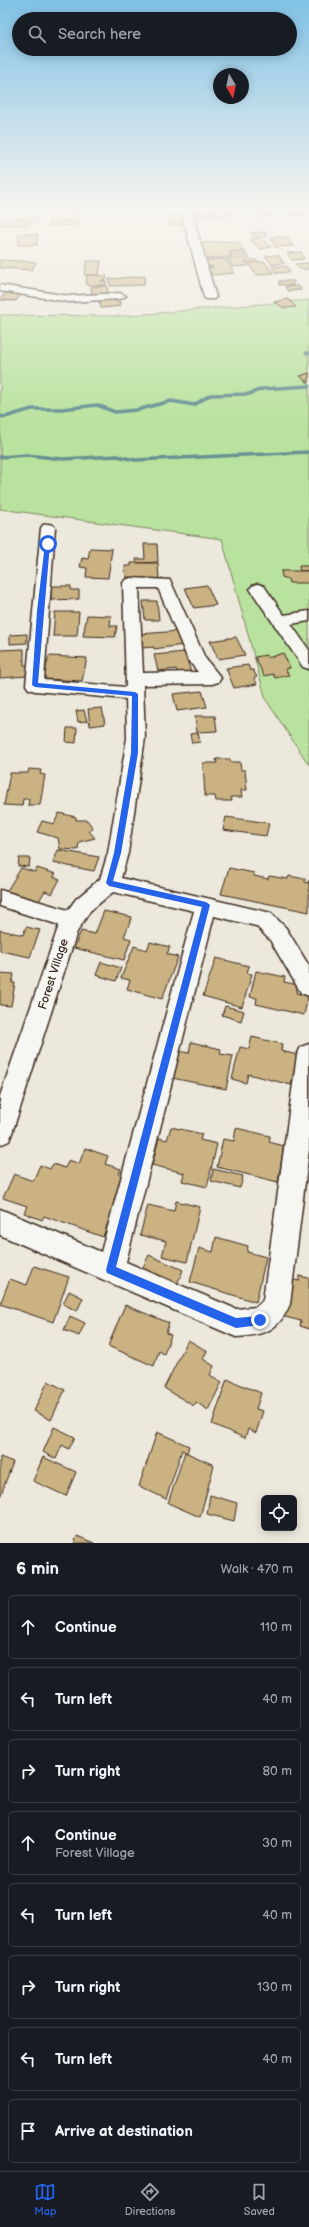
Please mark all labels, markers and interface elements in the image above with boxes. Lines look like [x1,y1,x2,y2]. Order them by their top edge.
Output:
search box [12,12,297,56]
icon: search [26,23,48,45]
text: Search here [58,25,141,44]
north arrow [213,68,249,104]
route start [39,535,57,553]
street label: Forest Village [35,937,72,1012]
route end [251,1311,269,1329]
map controls [261,1495,297,1531]
button: locate [261,1495,297,1531]
text: 6 min [16,1559,59,1579]
text: Walk · 470 m [221,1561,293,1577]
icon: ahead [17,1616,39,1638]
text: Continue [55,1618,117,1637]
text: 110 m [260,1619,292,1635]
icon: left [17,1688,39,1710]
text: Turn left [55,1690,112,1709]
text: 40 m [262,1691,292,1707]
icon: right [17,1760,39,1782]
text: Turn right [55,1762,120,1781]
text: 80 m [263,1763,292,1779]
text: Continue [55,1826,117,1845]
icon: ahead [17,1832,39,1854]
text: 30 m [262,1835,292,1851]
text: Forest Village [55,1845,135,1861]
icon: left [17,1904,39,1926]
text: Turn left [55,1906,112,1925]
text: 40 m [262,1907,292,1923]
icon: right [17,1976,39,1998]
text: Turn right [55,1978,120,1997]
text: 130 m [257,1979,292,1995]
icon: left [17,2048,39,2070]
text: Turn left [55,2050,112,2069]
text: 40 m [262,2051,292,2067]
icon: arrive [17,2120,39,2142]
text: Arrive at destination [55,2122,193,2141]
tab: Map [34,2181,56,2218]
tab: Directions [125,2181,175,2218]
tab: Saved [244,2181,275,2218]

